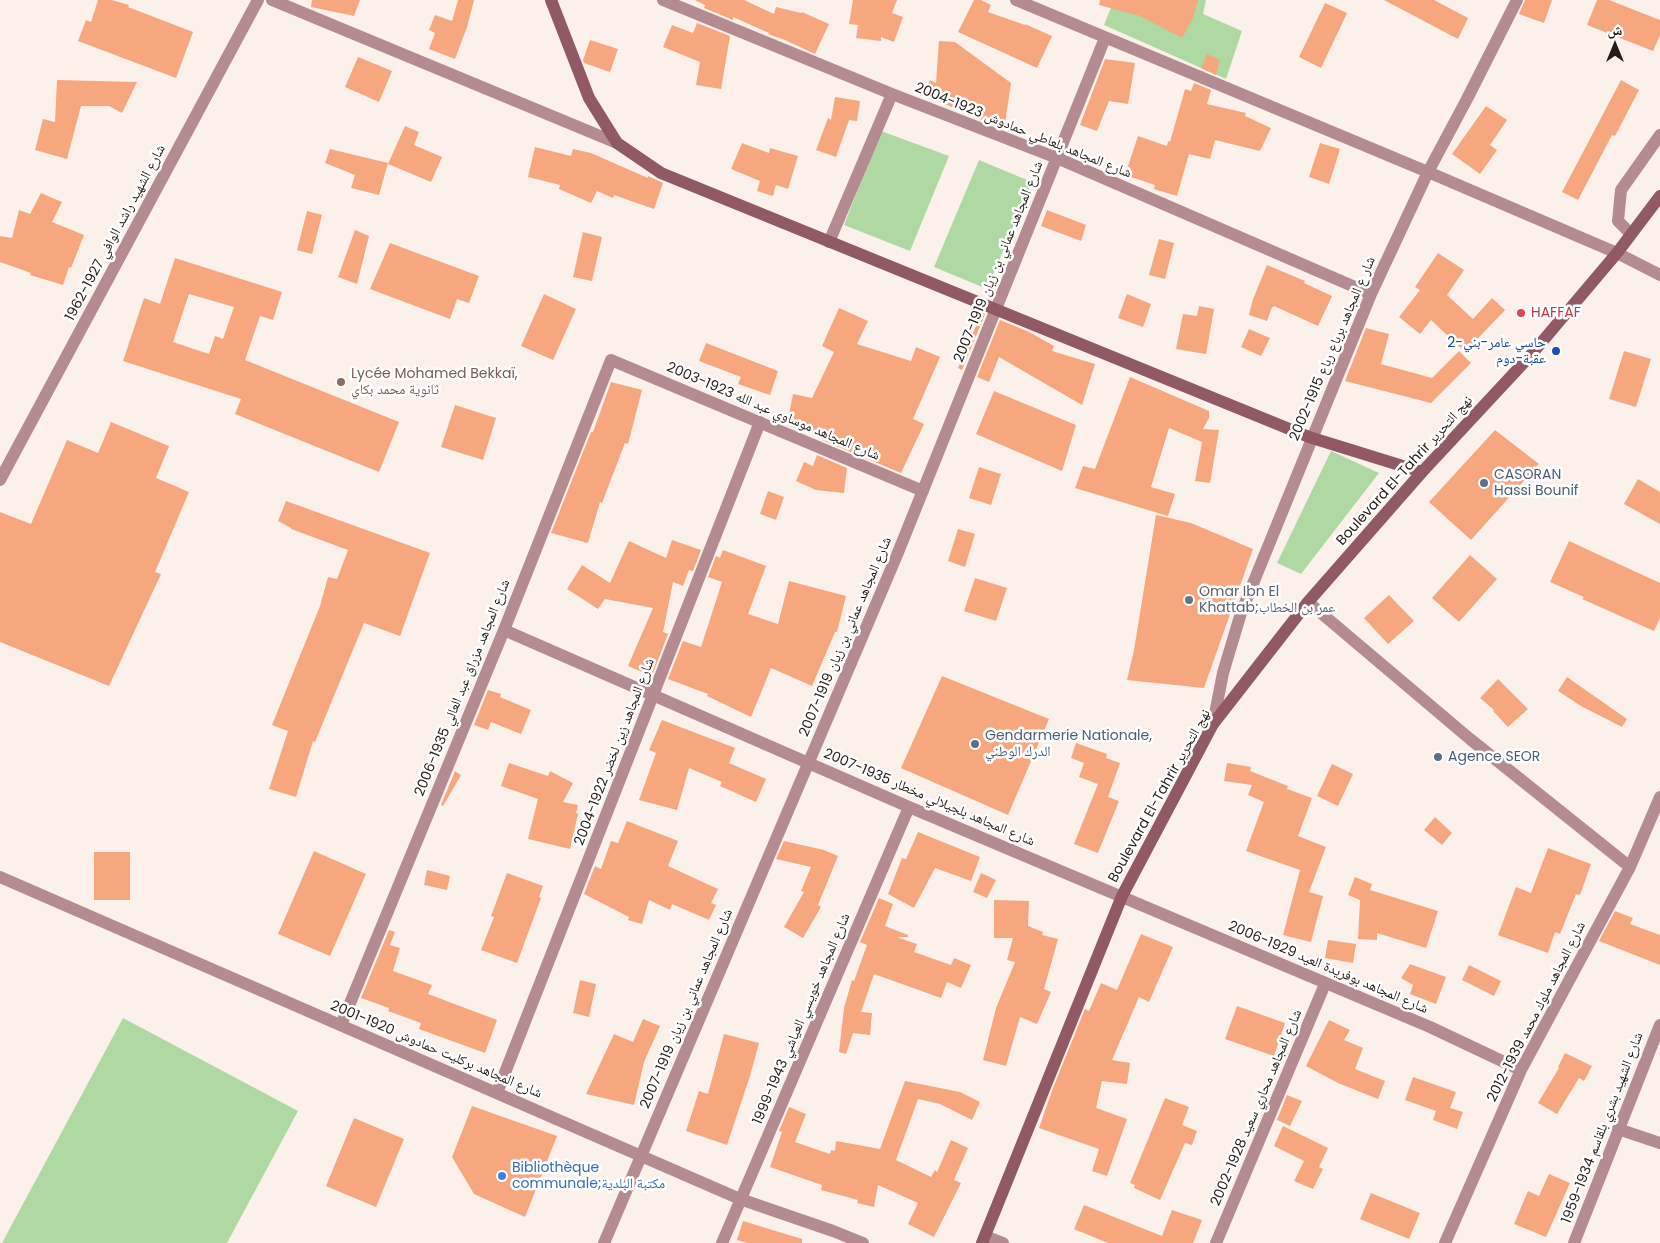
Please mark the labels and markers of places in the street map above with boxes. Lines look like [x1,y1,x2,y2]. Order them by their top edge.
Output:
place label: HAFFAF [1531,305,1581,321]
marker: HAFFAF [1515,307,1527,319]
place label: 2-حاسي عامر-بني عقبة-دوم [1447,335,1546,368]
marker: 2-حاسي عامر-بني عقبة-دوم [1550,345,1562,357]
place label: Lycée Mohamed Bekkaï, ثانوية محمد بكاي [351,366,518,398]
marker: Lycée Mohamed Bekkaï, ثانوية محمد بكاي [335,376,347,388]
place label: CASORAN Hassi Bounif [1494,467,1578,500]
marker: CASORAN Hassi Bounif [1478,477,1490,489]
place label: Omar Ibn El Khattab;عمر بن الخطاب [1199,584,1335,616]
marker: Omar Ibn El Khattab;عمر بن الخطاب [1183,594,1195,606]
place label: Gendarmerie Nationale, الدرك الوطني [985,728,1152,760]
marker: Gendarmerie Nationale, الدرك الوطني [969,738,981,750]
place label: Agence SEOR [1448,749,1540,765]
marker: Agence SEOR [1432,751,1444,763]
place label: Bibliothèque communale;مكتبة البلدية [512,1160,665,1192]
marker: Bibliothèque communale;مكتبة البلدية [496,1170,508,1182]

